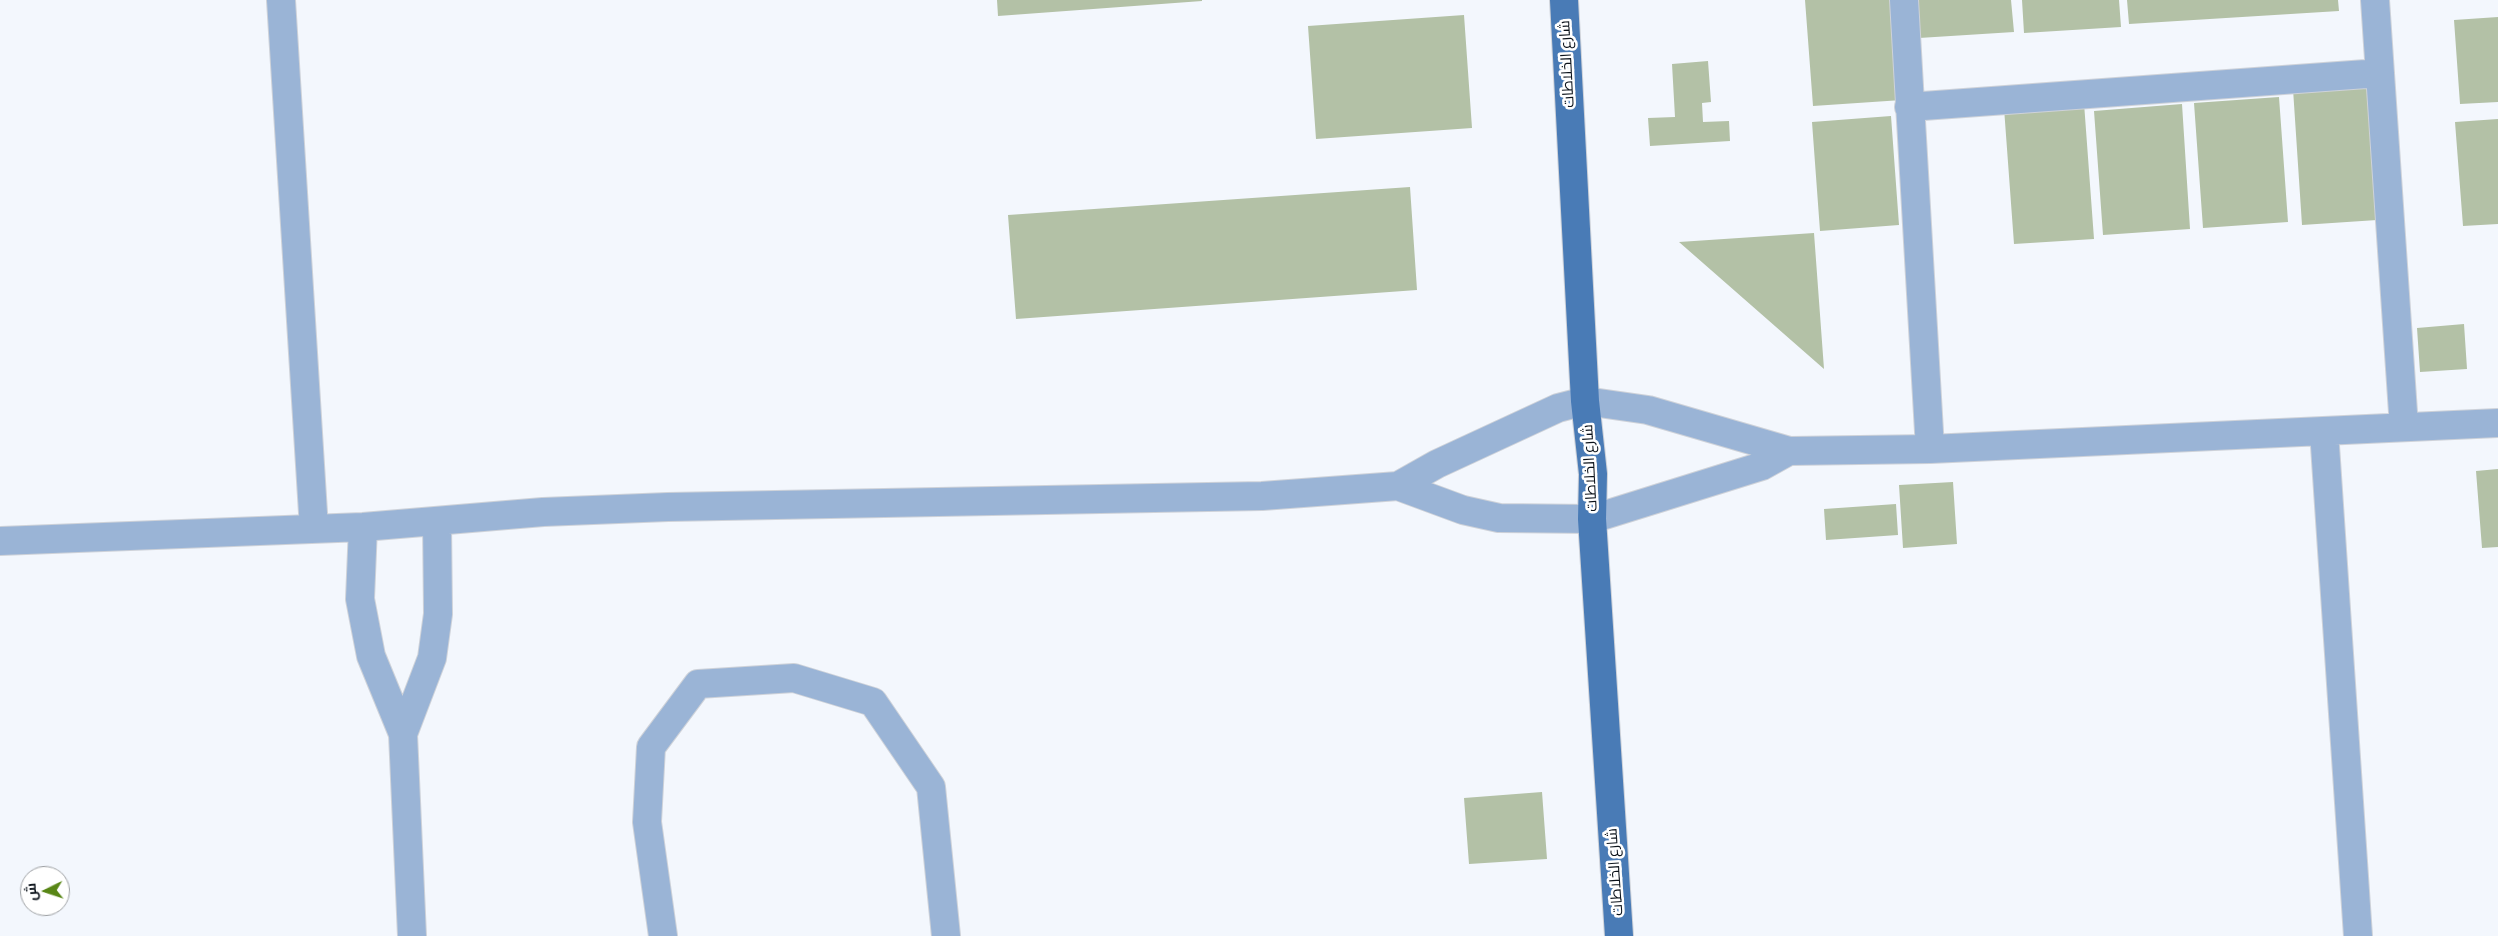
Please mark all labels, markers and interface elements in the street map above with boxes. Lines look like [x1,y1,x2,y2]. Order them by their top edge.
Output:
street label: شارع الخلاطات [1556,20,1578,108]
street label: شارع الخلاطات [1579,424,1601,512]
street label: شارع الخلاطات [1603,828,1627,916]
north arrow [20,866,70,916]
text: ش [21,882,41,902]

